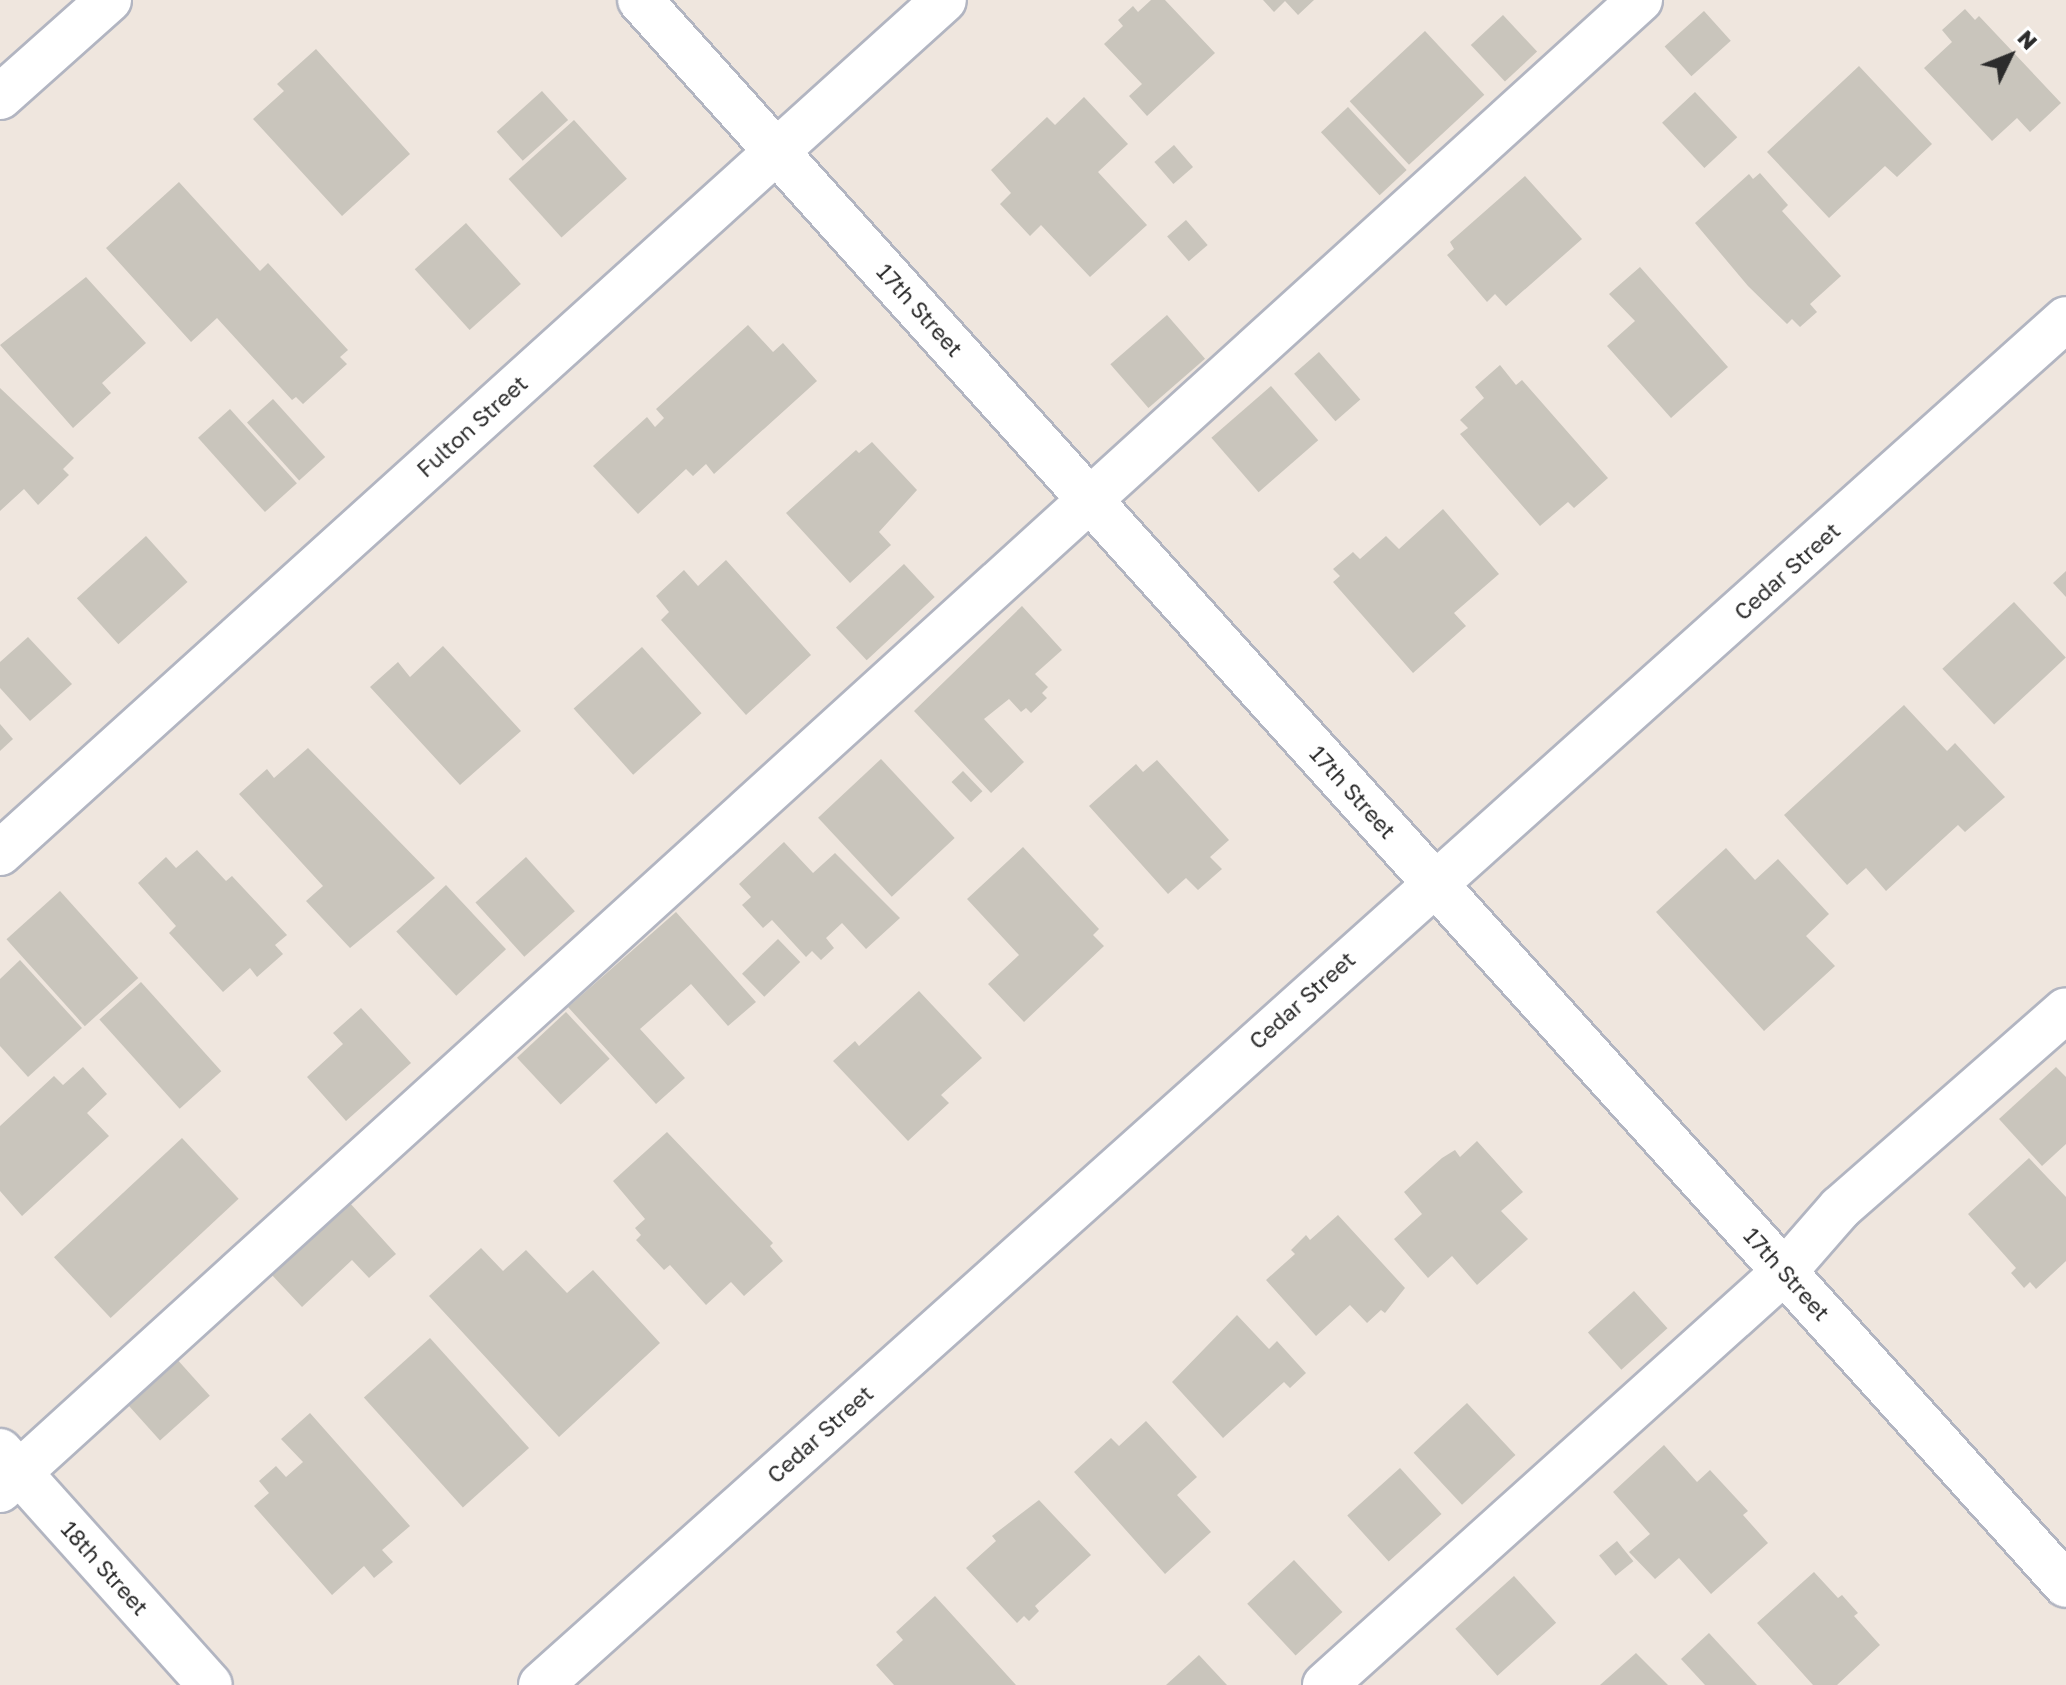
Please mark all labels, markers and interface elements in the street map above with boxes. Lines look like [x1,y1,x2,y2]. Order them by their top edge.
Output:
north arrow [1970,16,2050,96]
text: N [2012,24,2043,55]
street label: 17th Street [872,258,968,362]
street label: Fulton Street [411,370,533,482]
street label: Cedar Street [1729,517,1845,625]
street label: 17th Street [1305,740,1401,844]
street label: Cedar Street [1244,946,1360,1054]
street label: 17th Street [1739,1222,1835,1326]
street label: Cedar Street [762,1380,878,1488]
street label: 18th Street [56,1516,154,1620]

